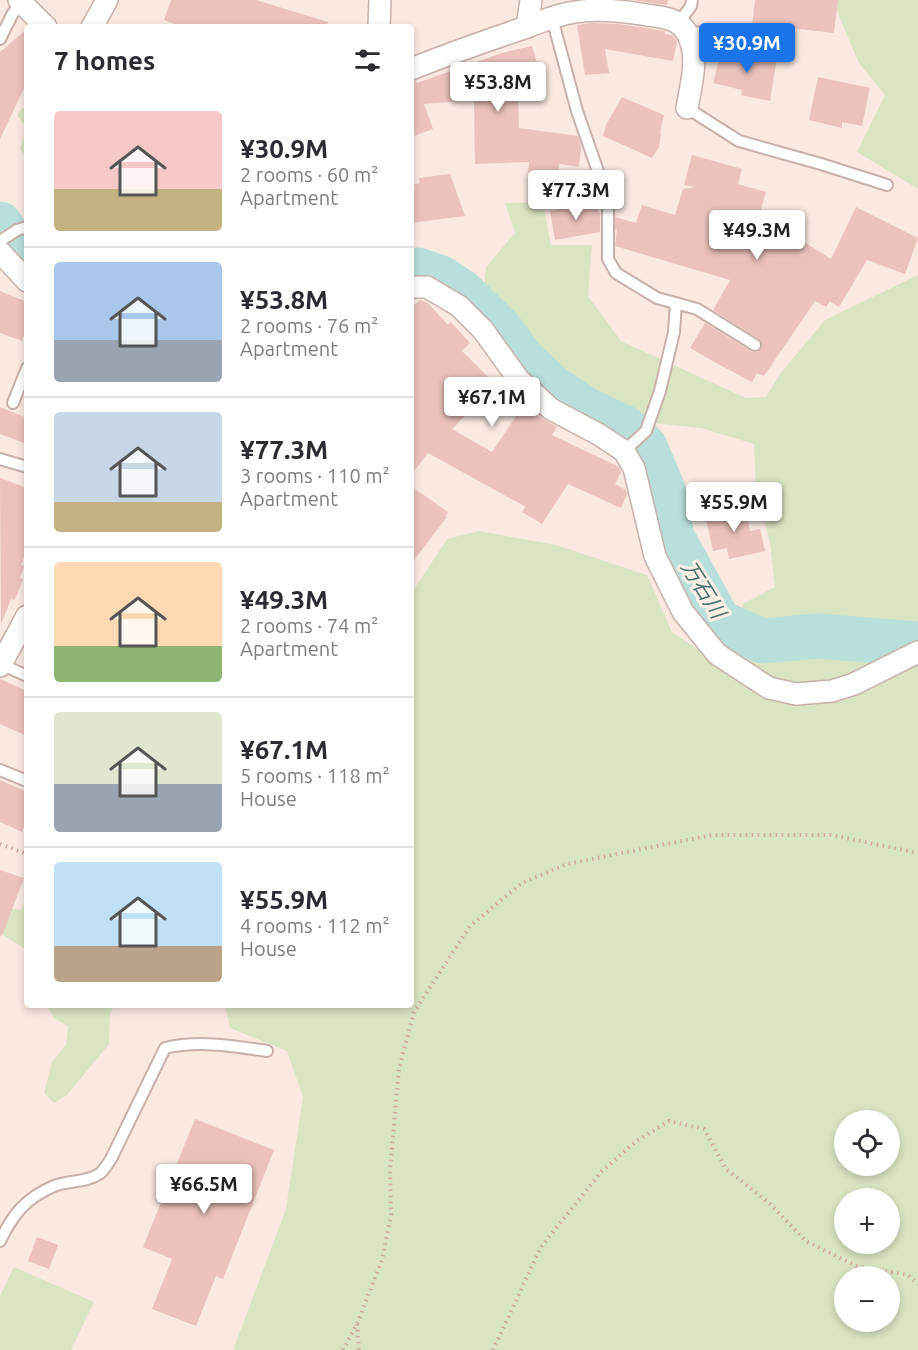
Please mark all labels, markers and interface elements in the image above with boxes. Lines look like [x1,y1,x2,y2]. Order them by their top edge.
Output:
pin: ¥30.9M [698,23,796,74]
text: ¥30.9M [713,31,781,54]
icon: filters [351,44,384,77]
text: 7 homes [54,46,155,75]
pin: ¥53.8M [449,62,547,113]
text: ¥53.8M [464,70,532,93]
text: ¥30.9M [240,134,328,163]
icon: home [102,135,174,207]
text: 2 rooms · 60 m² [240,163,378,186]
pin: ¥77.3M [527,170,625,221]
text: ¥77.3M [542,178,610,201]
text: Apartment [240,186,338,209]
pin: ¥49.3M [708,210,806,261]
text: ¥49.3M [723,218,791,241]
text: ¥53.8M [240,285,328,314]
icon: home [102,286,174,358]
text: 2 rooms · 76 m² [240,314,378,337]
text: Apartment [240,337,338,360]
pin: ¥67.1M [443,377,541,428]
text: ¥67.1M [458,385,526,408]
text: ¥77.3M [240,435,328,464]
icon: home [102,436,174,508]
text: 3 rooms · 110 m² [240,464,390,487]
pin: ¥55.9M [685,482,783,533]
text: Apartment [240,487,338,510]
text: ¥55.9M [700,490,768,513]
water label: 万石川 [677,556,732,624]
text: ¥49.3M [240,585,328,614]
icon: home [102,586,174,658]
text: 2 rooms · 74 m² [240,614,378,637]
text: Apartment [240,637,338,660]
text: ¥67.1M [240,735,328,764]
icon: home [102,736,174,808]
text: 5 rooms · 118 m² [240,764,390,787]
text: House [240,787,297,810]
text: ¥55.9M [240,885,328,914]
icon: home [102,886,174,958]
text: 4 rooms · 112 m² [240,914,390,937]
text: House [240,937,297,960]
map controls [834,1110,900,1332]
button: locate [834,1110,900,1176]
pin: ¥66.5M [155,1164,253,1215]
text: ¥66.5M [170,1172,238,1195]
button: + [834,1188,900,1254]
button: − [834,1266,900,1332]

